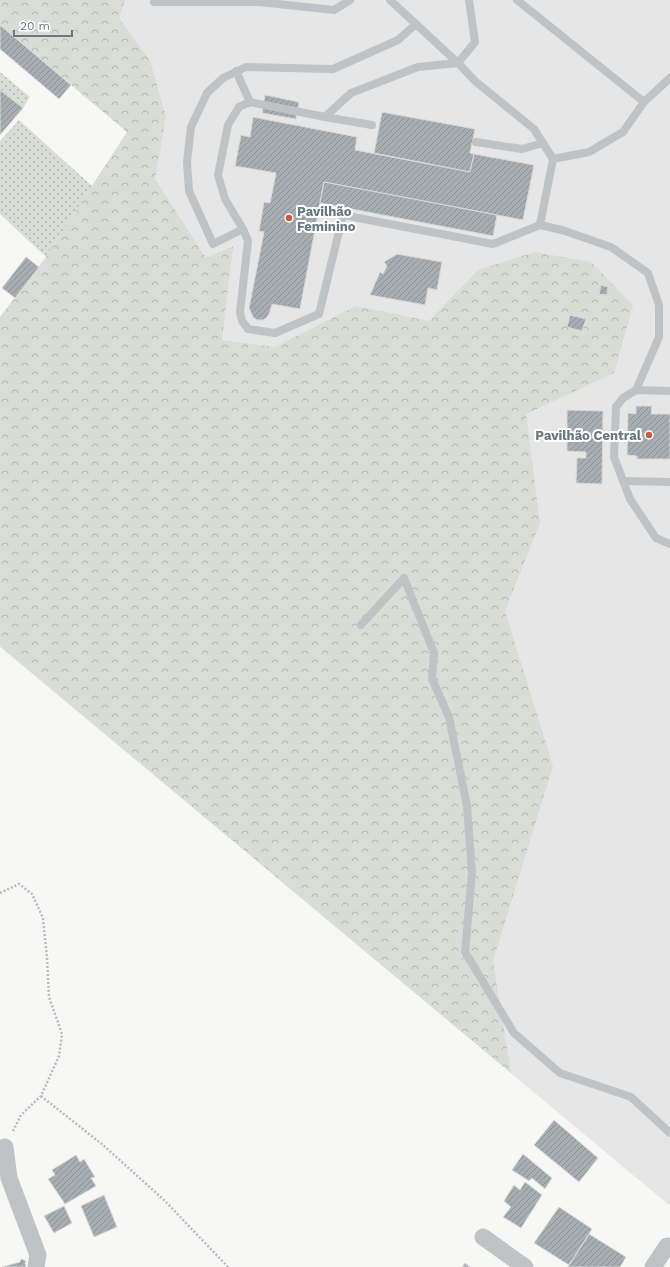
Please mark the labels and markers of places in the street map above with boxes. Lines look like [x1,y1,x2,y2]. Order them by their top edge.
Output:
place label: Pavilhão Feminino [297,204,356,234]
marker: Pavilhão Feminino [284,213,294,223]
place label: Pavilhão Central [535,428,642,443]
marker: Pavilhão Central [644,430,654,440]

